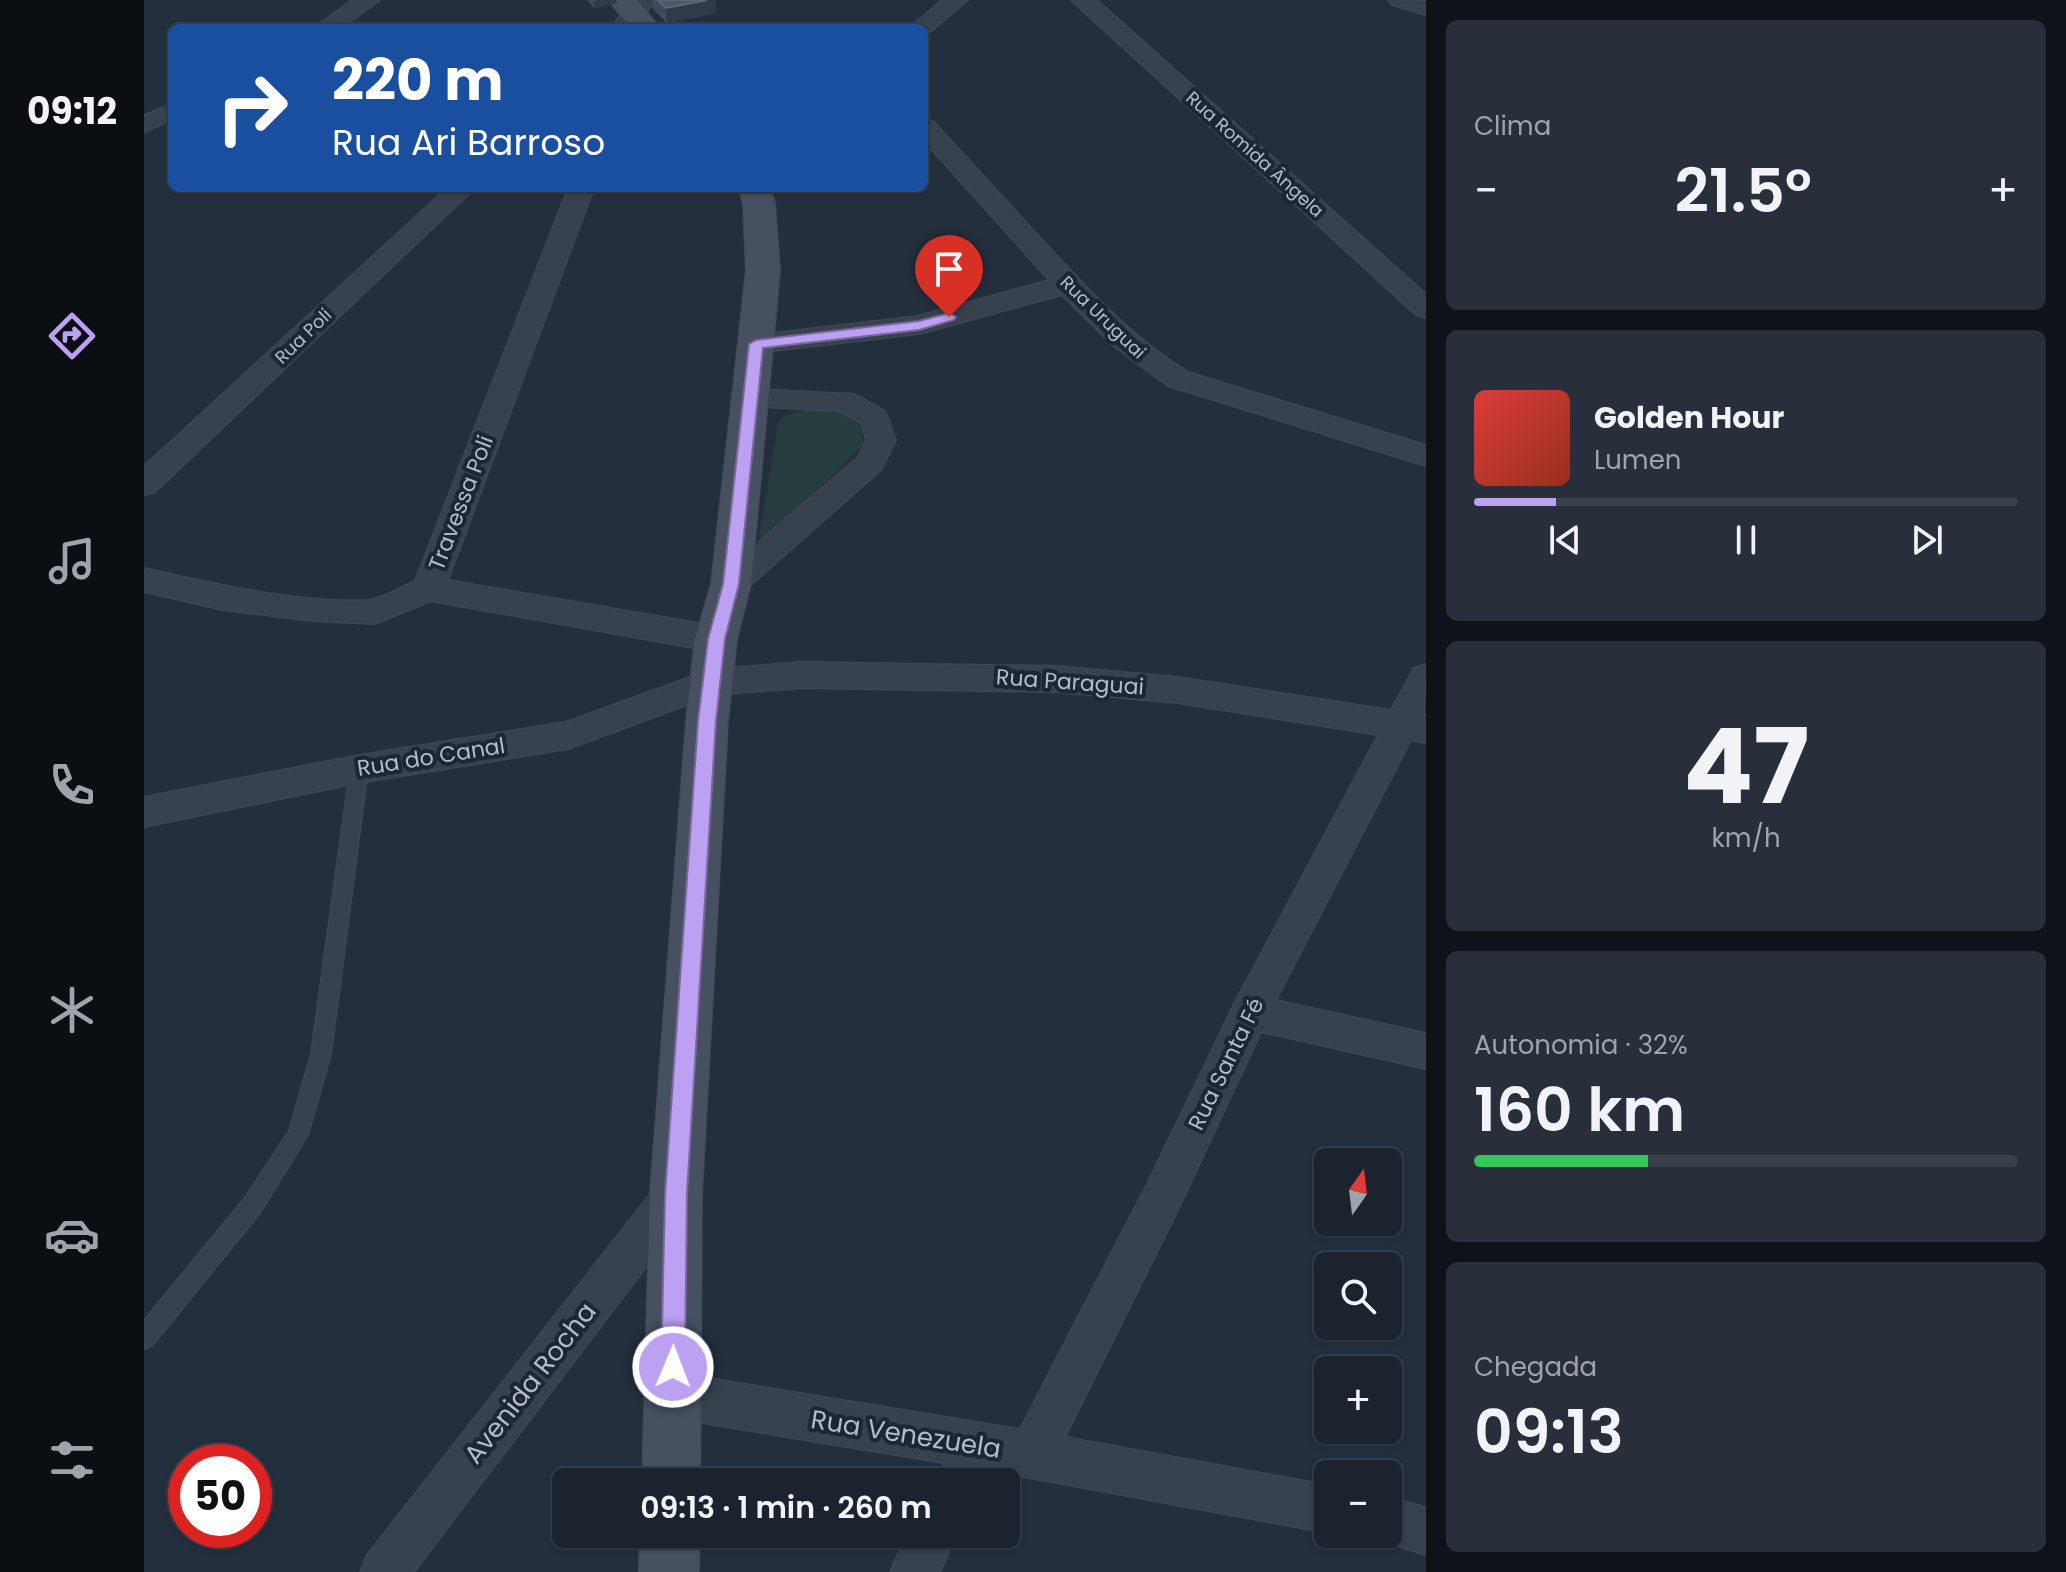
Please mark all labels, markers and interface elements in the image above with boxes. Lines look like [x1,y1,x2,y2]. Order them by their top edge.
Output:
text: 220 m [332,41,504,120]
icon: right [200,56,304,160]
street label: Rua Romida Ângela [1181,85,1329,223]
text: 09:12 [27,86,117,137]
text: Clima [1474,108,1551,144]
text: Rua Ari Barroso [332,117,605,168]
text: 21.5° [1675,149,1812,233]
text: − [1474,160,1498,221]
text: + [1988,160,2018,221]
pin [915,235,983,317]
icon: arrive [927,247,971,291]
street label: Rua Uruguai [1055,270,1151,364]
street label: Rua Poli [269,303,337,369]
icon: directions [44,308,100,364]
text: Golden Hour [1594,396,1784,439]
street label: Travessa Poli [421,431,501,575]
text: Lumen [1594,442,1681,478]
icon: previous [1543,518,1587,562]
icon: pause [1724,518,1768,562]
icon: next [1905,518,1949,562]
icon: music [44,533,100,589]
street label: Rua Paraguai [995,661,1145,703]
text: 47 [1683,694,1809,839]
street label: Rua do Canal [355,730,507,784]
icon: phone [44,757,100,813]
text: km/h [1711,820,1781,856]
icon: climate [44,982,100,1038]
street label: Rua Santa Fé [1181,993,1271,1135]
text: Autonomia · 32% [1474,1027,1688,1063]
text: 160 km [1474,1068,1685,1152]
north arrow [1314,1148,1402,1236]
map controls [1314,1148,1402,1548]
icon: car [44,1207,100,1263]
button: search [1314,1252,1402,1340]
street label: Avenida Rocha [456,1295,604,1471]
position arrow [631,1325,715,1409]
text: Chegada [1474,1349,1597,1385]
button: + [1314,1356,1402,1444]
text: 09:13 [1474,1390,1624,1474]
street label: Rua Venezuela [808,1401,1004,1467]
icon: filters [44,1432,100,1488]
speed limit sign: 50 [168,1444,272,1548]
button: − [1314,1460,1402,1548]
text: 09:13 · 1 min · 260 m [640,1486,932,1529]

